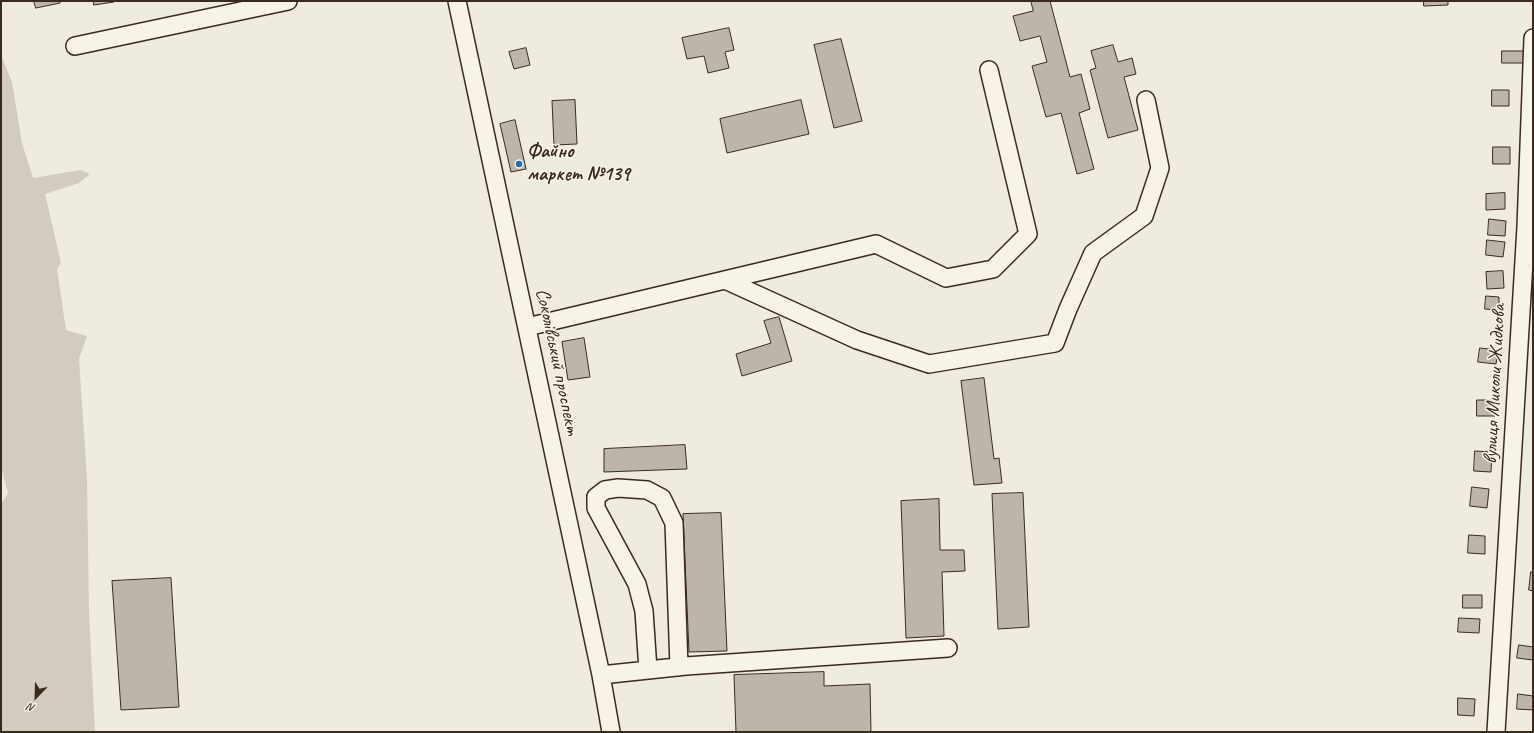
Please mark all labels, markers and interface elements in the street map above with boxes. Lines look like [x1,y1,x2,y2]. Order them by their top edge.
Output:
place label: Файно маркет №139 [527,140,630,187]
marker: Файно маркет №139 [514,159,524,169]
street label: Соколівський проспект [530,286,584,438]
street label: вулиця Миколи Жидкова [1479,303,1511,465]
north arrow [16,677,56,717]
text: N [25,700,37,716]

